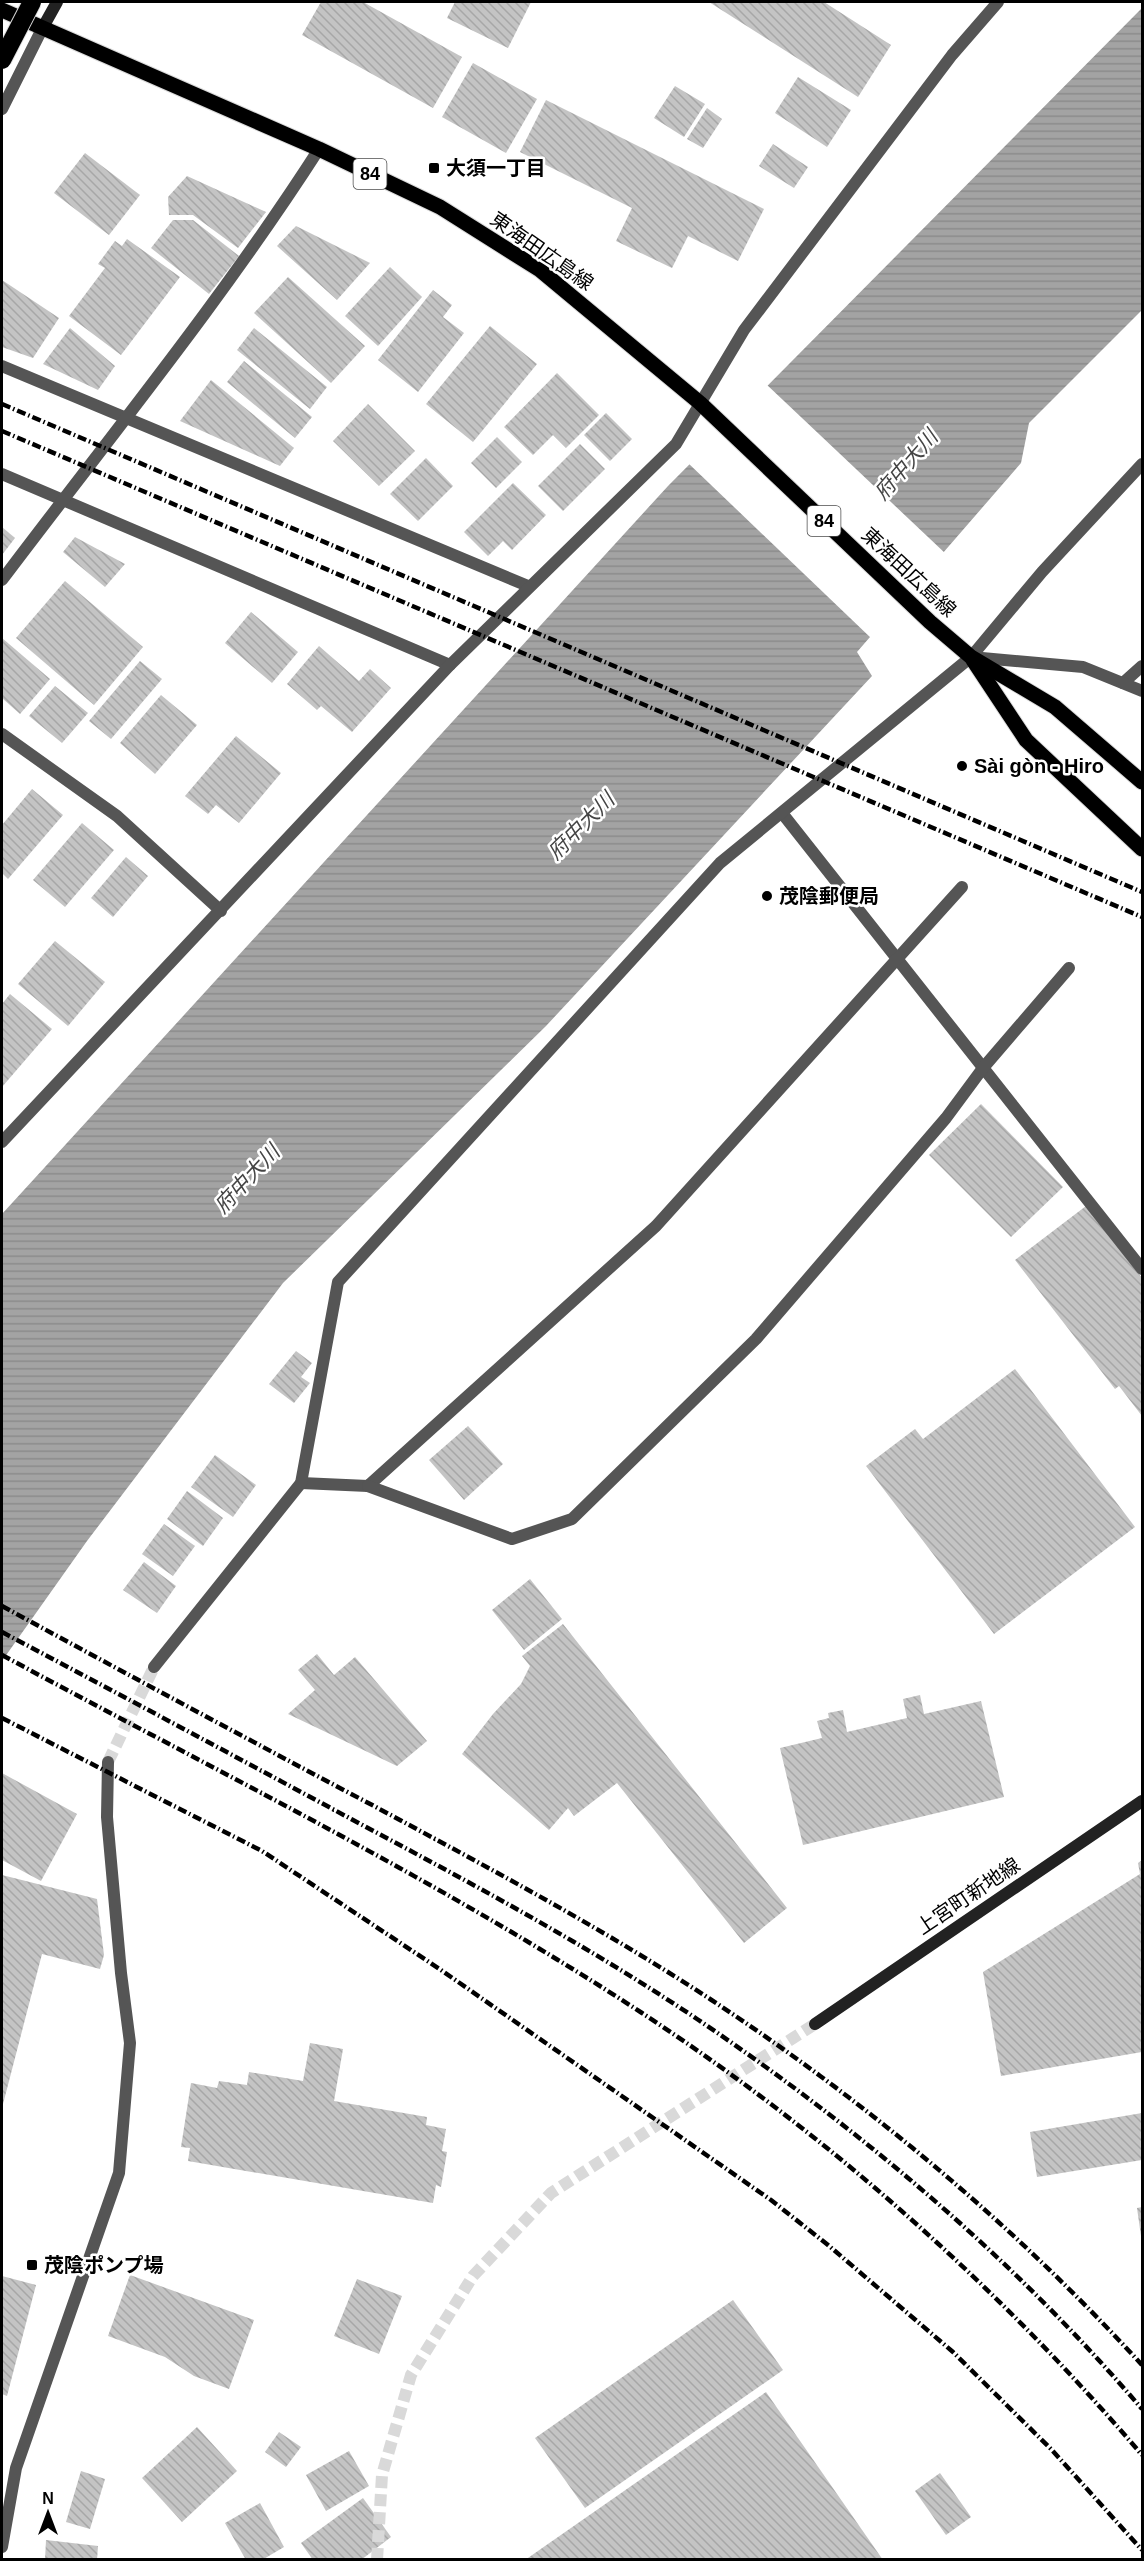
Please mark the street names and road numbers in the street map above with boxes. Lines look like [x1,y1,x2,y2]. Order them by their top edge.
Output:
road number: 84 [354,159,386,189]
street label: 東海田広島線 [487,208,597,294]
road number: 84 [808,506,840,536]
street label: 東海田広島線 [858,523,960,621]
street label: 上宮町新地線 [912,1853,1024,1939]

